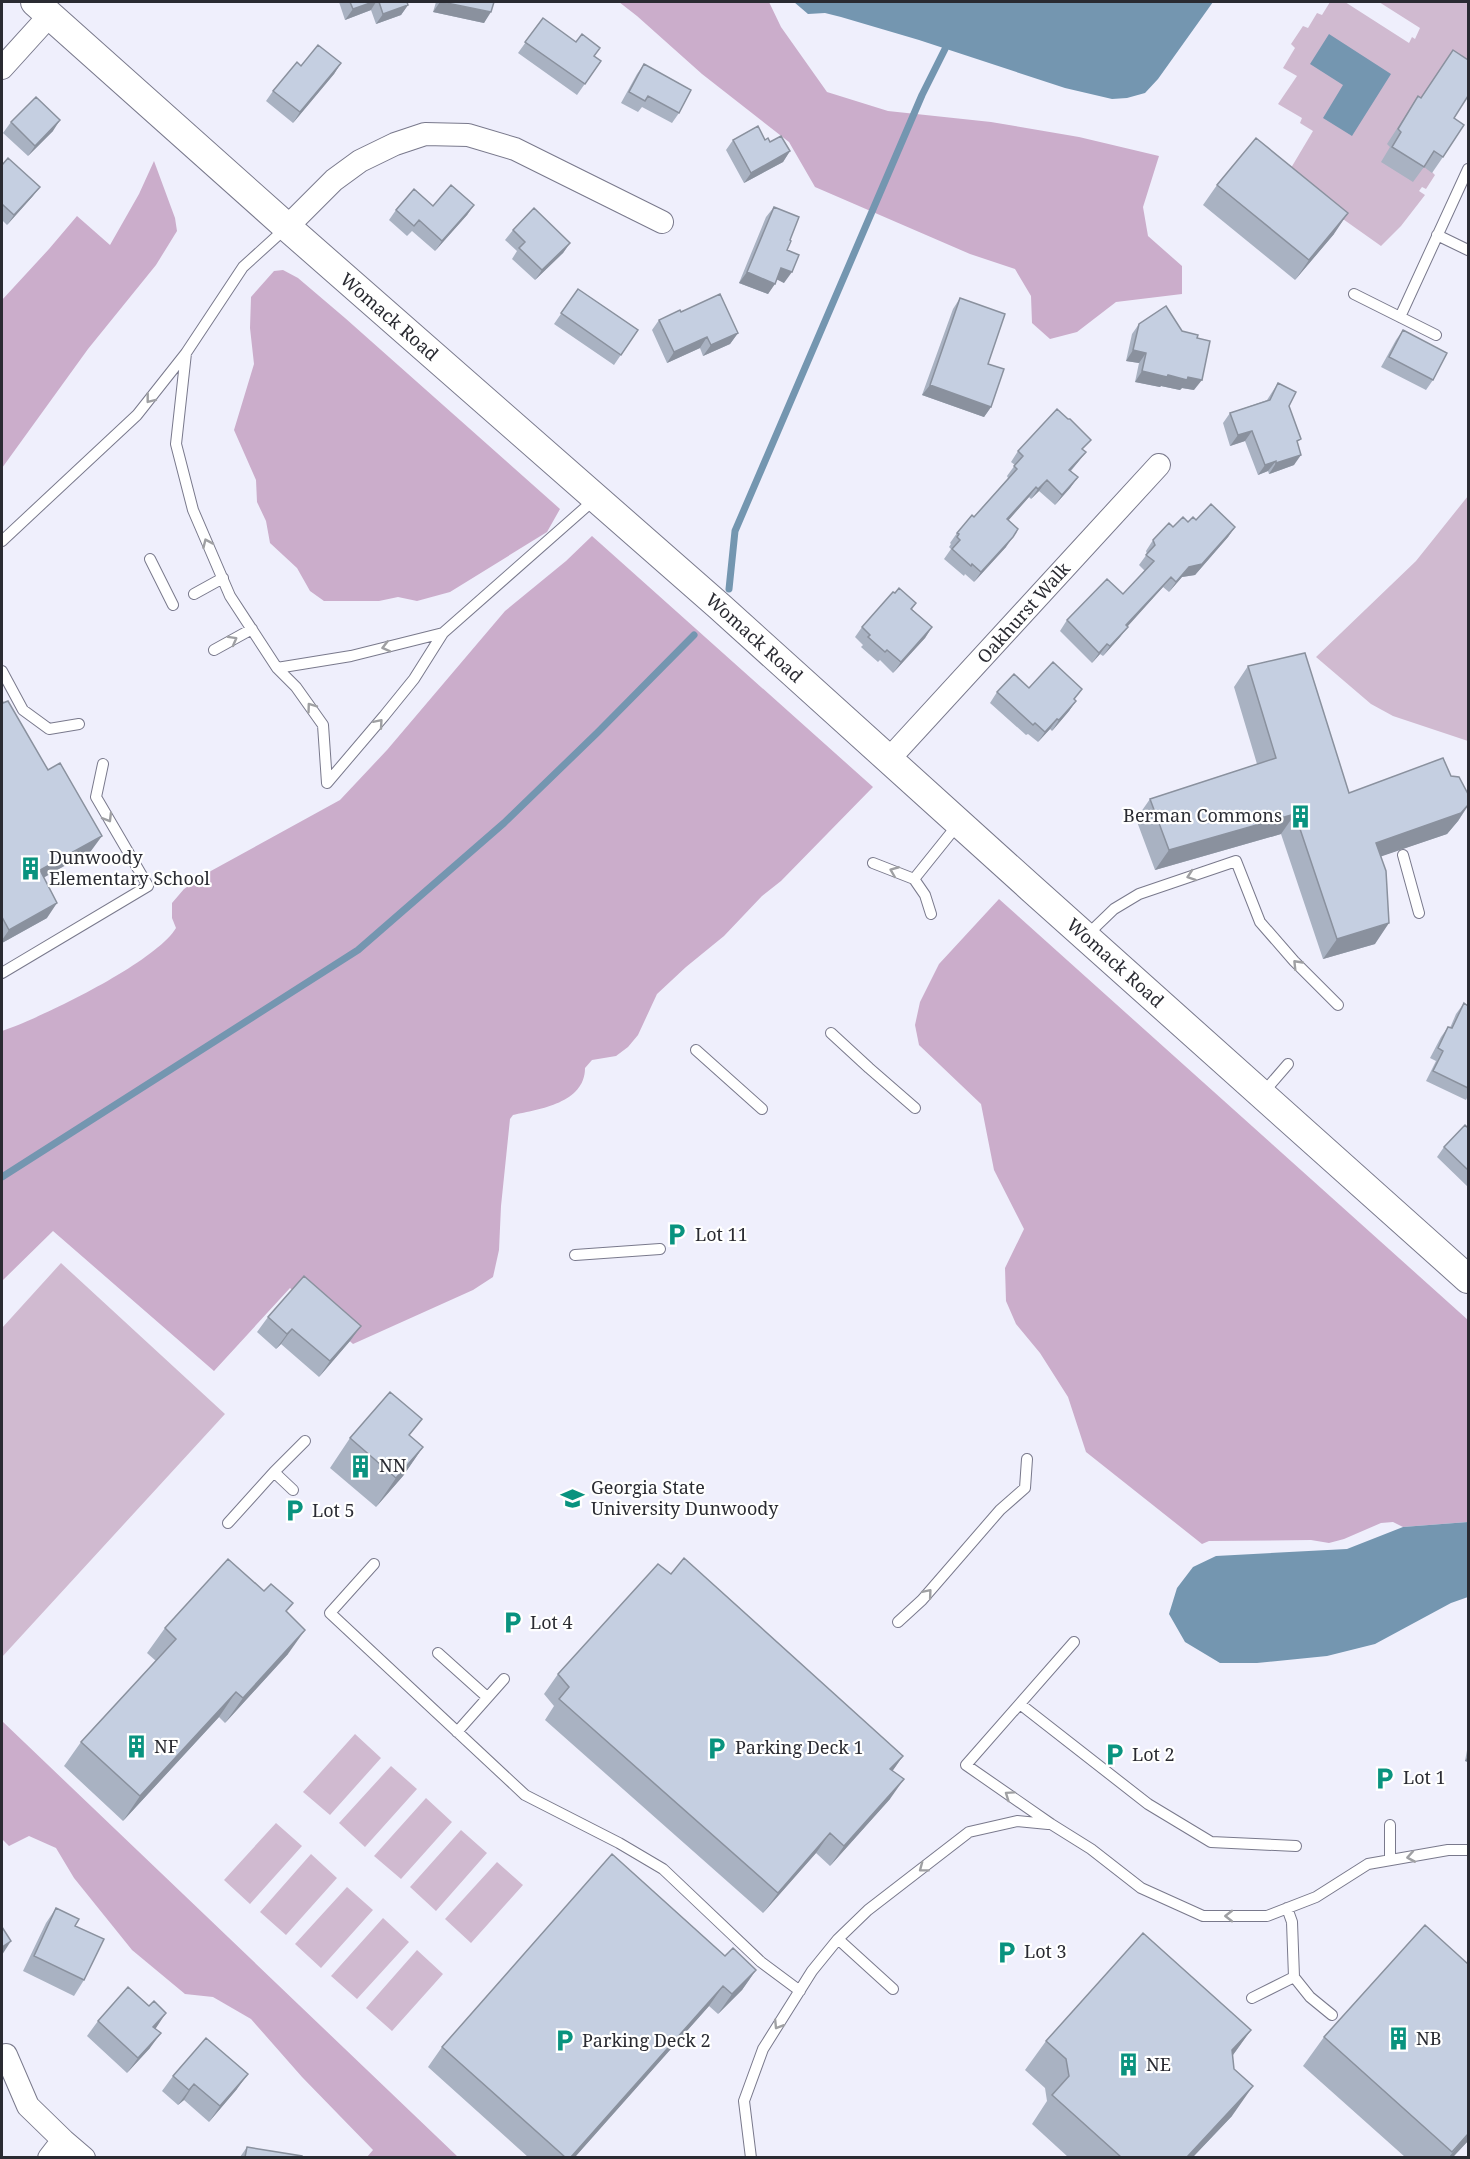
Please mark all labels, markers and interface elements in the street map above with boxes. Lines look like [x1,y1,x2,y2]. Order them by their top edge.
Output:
street label: Womack Road [335,267,444,366]
one-way arrow [146,392,157,403]
one-way arrow [203,539,215,550]
street label: Oakhurst Walk [971,556,1075,668]
street label: Womack Road [701,587,808,687]
one-way arrow [227,636,238,647]
one-way arrow [382,640,392,653]
one-way arrow [307,703,318,714]
one-way arrow [372,719,383,730]
place label: Berman Commons [1123,803,1282,827]
building icon: Berman Commons [1287,803,1313,829]
one-way arrow [101,812,113,822]
place label: Dunwoody Elementary School [49,845,210,890]
building icon: Dunwoody Elementary School [18,855,44,881]
one-way arrow [889,866,900,878]
one-way arrow [1186,869,1197,882]
street label: Womack Road [1062,912,1169,1012]
one-way arrow [1293,961,1304,971]
parking icon: Lot 11 [664,1222,690,1248]
place label: Lot 11 [695,1222,748,1246]
building icon: NN [348,1453,374,1479]
place label: NN [379,1453,407,1477]
place label: Georgia State University Dunwoody [591,1475,779,1520]
school or university icon: Georgia State University Dunwoody [560,1485,586,1511]
parking icon: Lot 5 [281,1498,307,1524]
place label: Lot 5 [312,1498,355,1522]
one-way arrow [921,1589,932,1600]
parking icon: Lot 4 [499,1610,525,1636]
place label: Lot 4 [530,1610,573,1634]
building icon: NF [123,1734,149,1760]
place label: NF [154,1734,178,1758]
parking icon: Parking Deck 1 [704,1735,730,1761]
place label: Parking Deck 1 [735,1735,864,1759]
parking icon: Lot 2 [1101,1742,1127,1768]
place label: Lot 2 [1132,1742,1175,1766]
parking icon: Lot 1 [1372,1765,1398,1791]
place label: Lot 1 [1403,1765,1446,1789]
one-way arrow [1004,1791,1015,1802]
one-way arrow [1406,1850,1415,1862]
one-way arrow [918,1861,929,1872]
one-way arrow [1225,1910,1234,1922]
parking icon: Lot 3 [993,1939,1019,1965]
place label: Lot 3 [1024,1939,1067,1963]
one-way arrow [774,2019,786,2029]
building icon: NB [1385,2026,1411,2052]
place label: NB [1416,2026,1442,2050]
parking icon: Parking Deck 2 [551,2028,577,2054]
place label: Parking Deck 2 [582,2028,711,2052]
building icon: NE [1115,2052,1141,2078]
place label: NE [1146,2052,1171,2076]

